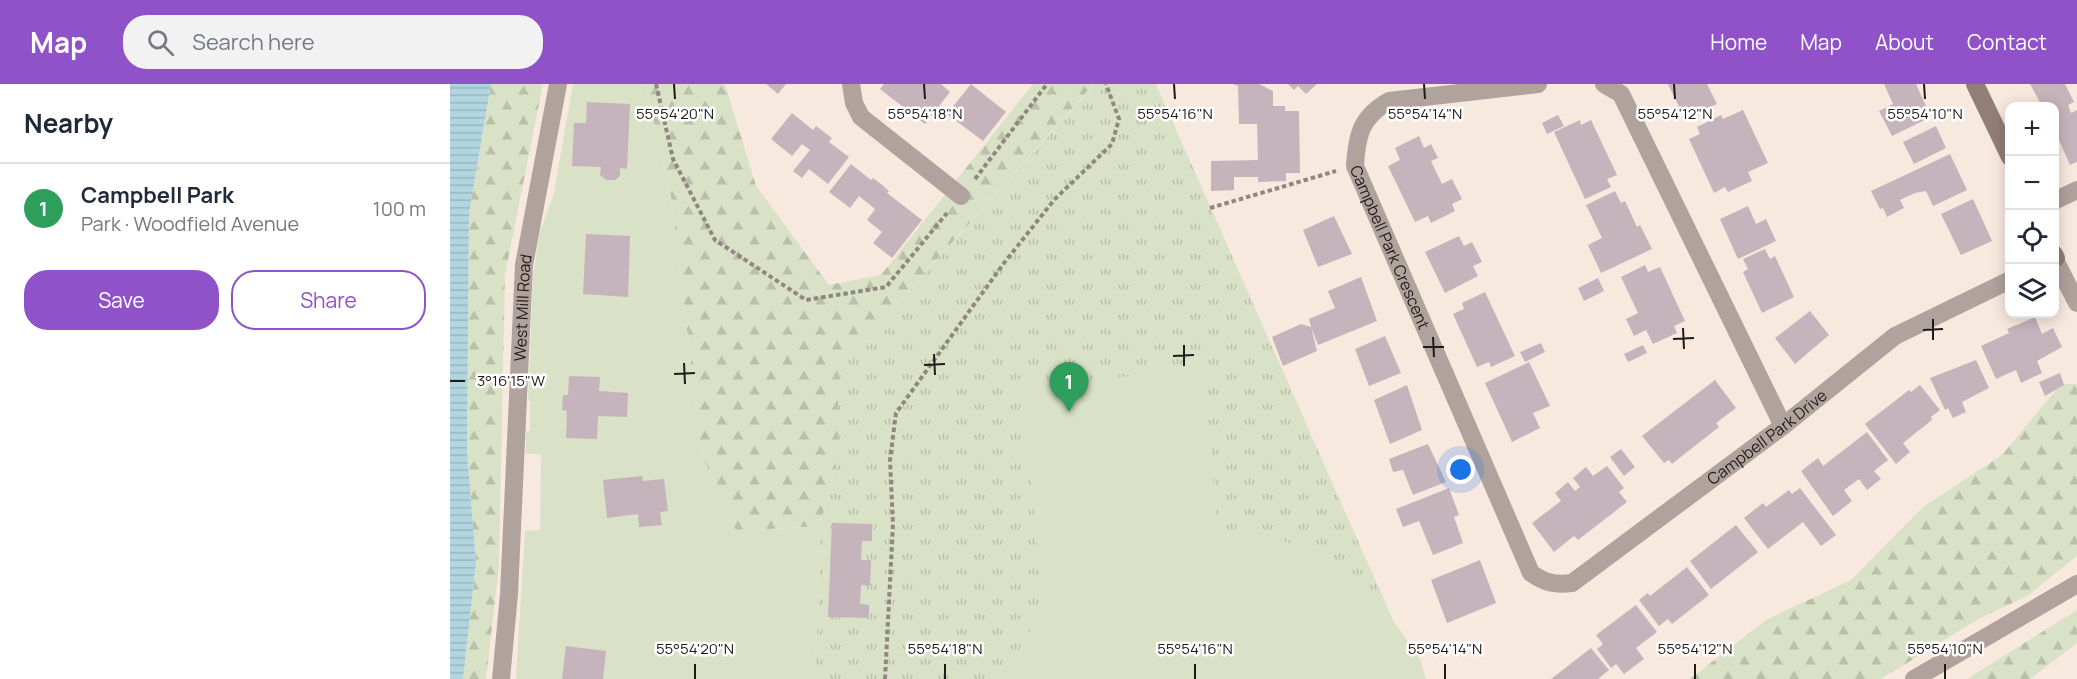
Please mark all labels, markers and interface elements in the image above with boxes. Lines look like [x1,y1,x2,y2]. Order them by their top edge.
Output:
search box [123,15,543,69]
text: Map [30,23,87,61]
icon: search [144,26,177,59]
text: Search here [192,27,315,57]
text: Home [1710,28,1767,56]
text: Map [1800,28,1842,56]
text: About [1875,28,1934,56]
text: Contact [1967,28,2047,56]
map controls [2005,102,2059,318]
button: + [2005,102,2059,156]
text: 55°54'20"N [636,103,714,124]
text: 55°54'18"N [887,103,963,124]
text: 55°54'16"N [1137,103,1213,124]
text: 55°54'14"N [1388,103,1462,124]
text: 55°54'12"N [1638,103,1712,124]
text: 55°54'10"N [1887,103,1963,124]
text: Nearby [24,105,113,141]
button: − [2005,156,2059,210]
street label: Campbell Park Crescent [1345,162,1435,333]
text: Campbell Park [81,180,234,210]
text: 1 [39,195,48,222]
text: 100 m [373,195,426,222]
text: Park · Woodfield Avenue [81,210,299,237]
button: locate [2005,210,2059,264]
street label: West Mill Road [509,252,537,362]
button: layers [2005,264,2059,318]
button: Save [24,270,219,330]
button: Share [231,270,426,330]
pin: 1 [1050,362,1088,412]
text: 3°16'15"W [477,370,545,391]
street label: Campbell Park Drive [1702,384,1831,490]
your location [1446,455,1475,484]
text: 55°54'20"N [656,638,734,659]
text: 55°54'18"N [907,638,983,659]
text: 55°54'16"N [1157,638,1233,659]
text: 55°54'14"N [1408,638,1482,659]
text: 55°54'12"N [1658,638,1732,659]
text: 55°54'10"N [1907,638,1983,659]

